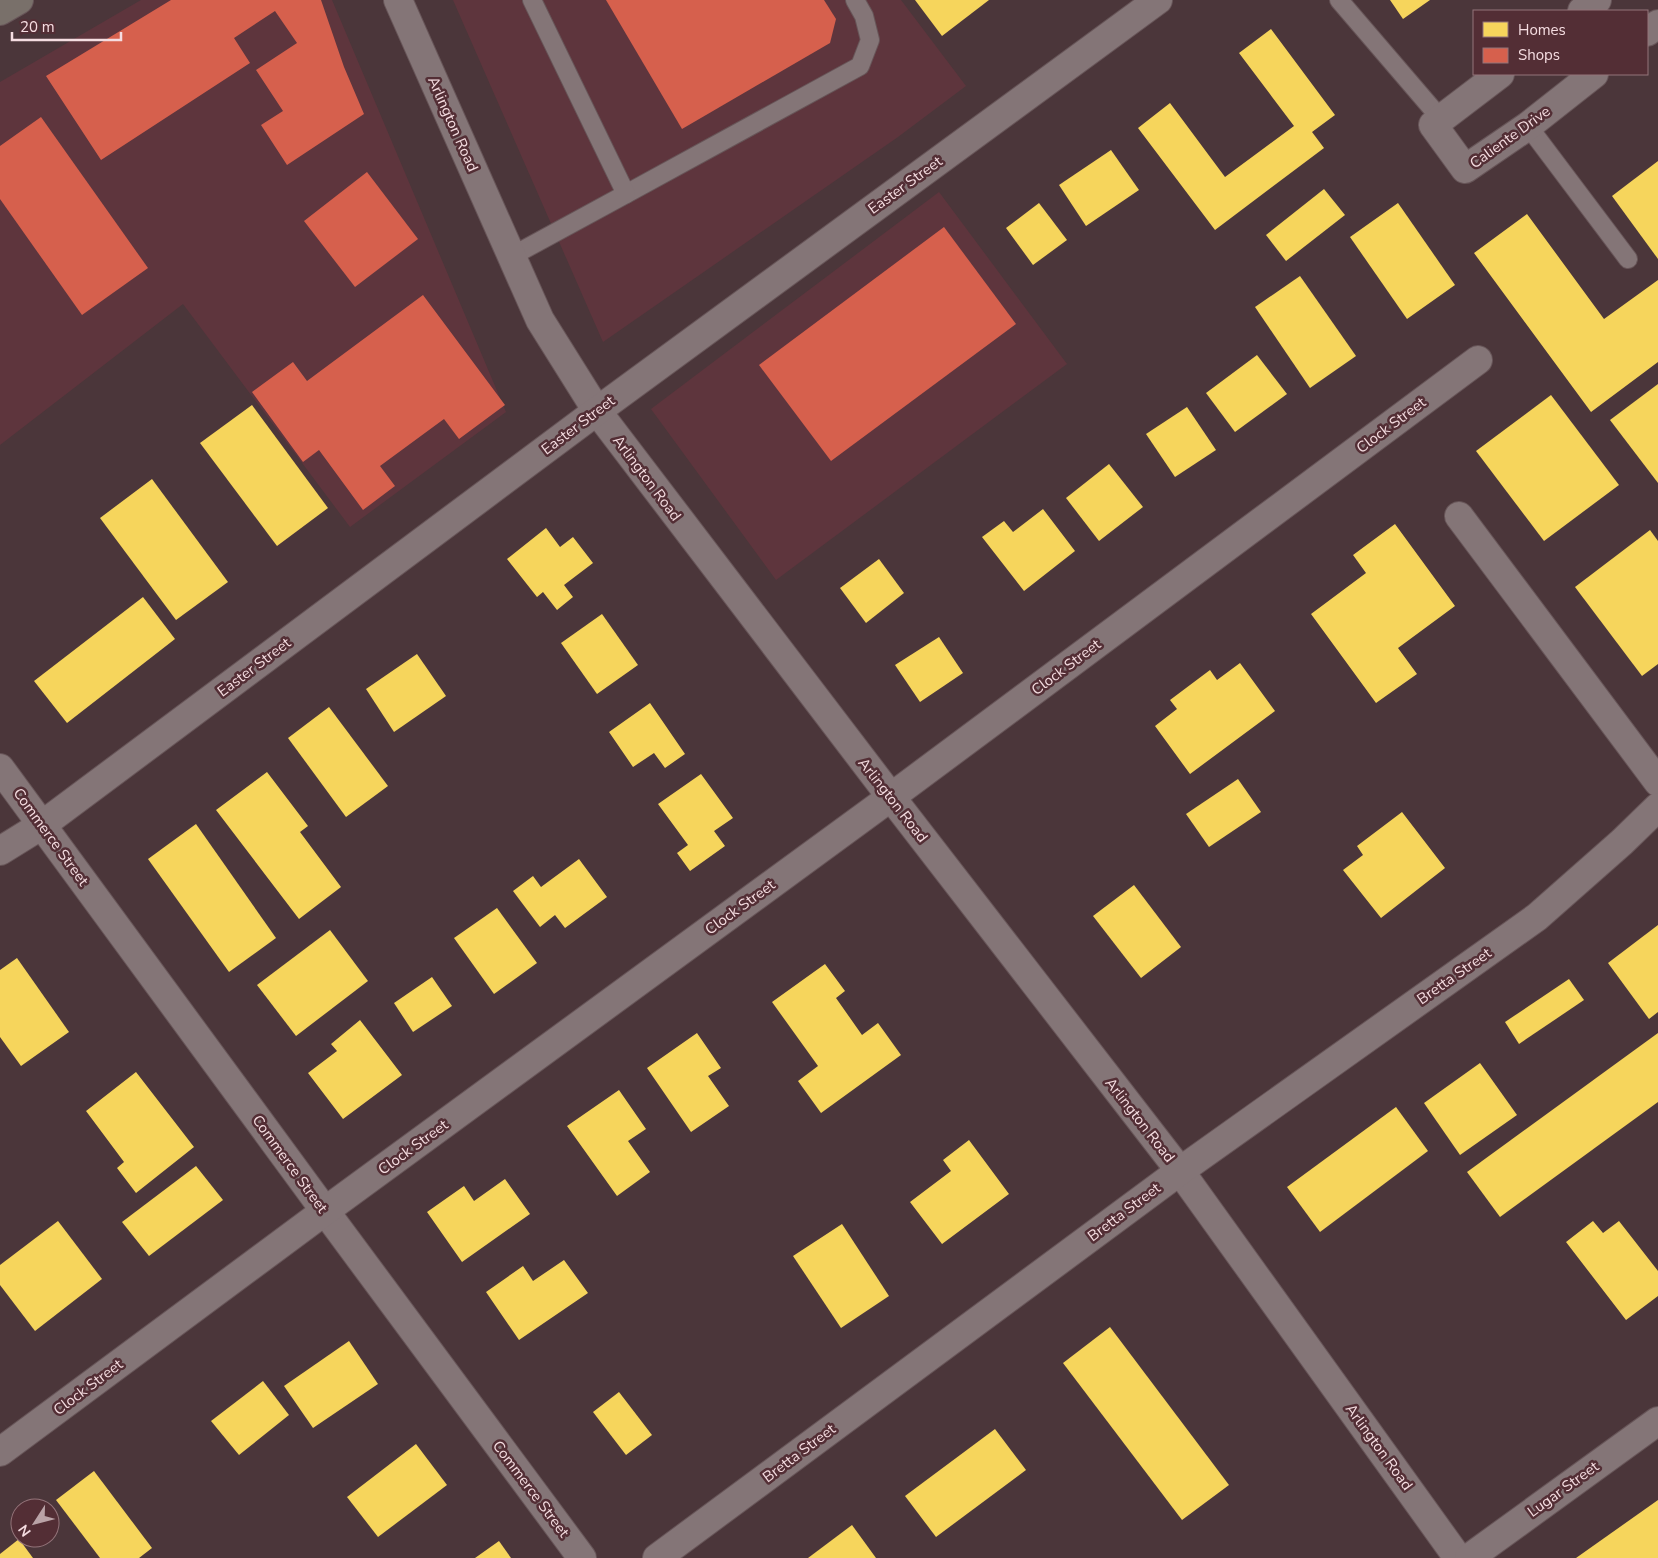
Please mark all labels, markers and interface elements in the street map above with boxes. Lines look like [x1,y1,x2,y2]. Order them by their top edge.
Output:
scale bar [12,10,121,42]
legend [1473,10,1648,75]
text: 20 m [20,17,55,37]
text: Homes [1518,20,1566,40]
text: Shops [1518,45,1560,65]
street label: Arlington Road [423,73,483,175]
street label: Caliente Drive [1466,101,1554,173]
street label: Easter Street [864,151,947,219]
street label: Easter Street [537,390,619,459]
street label: Clock Street [1352,392,1430,458]
street label: Arlington Road [608,431,686,525]
street label: Easter Street [213,632,295,701]
street label: Clock Street [1027,634,1105,700]
street label: Arlington Road [854,754,932,846]
street label: Commerce Street [9,784,94,891]
street label: Clock Street [701,874,780,939]
street label: Bretta Street [1413,943,1496,1009]
street label: Arlington Road [1101,1074,1179,1166]
street label: Commerce Street [248,1111,333,1218]
street label: Clock Street [374,1114,453,1179]
street label: Bretta Street [1083,1178,1165,1246]
street label: Clock Street [49,1354,127,1420]
street label: Arlington Road [1341,1400,1417,1494]
street label: Bretta Street [758,1419,840,1487]
street label: Commerce Street [488,1436,574,1542]
street label: Lugar Street [1523,1456,1603,1522]
north arrow [10,1498,60,1548]
text: N [14,1521,36,1540]

